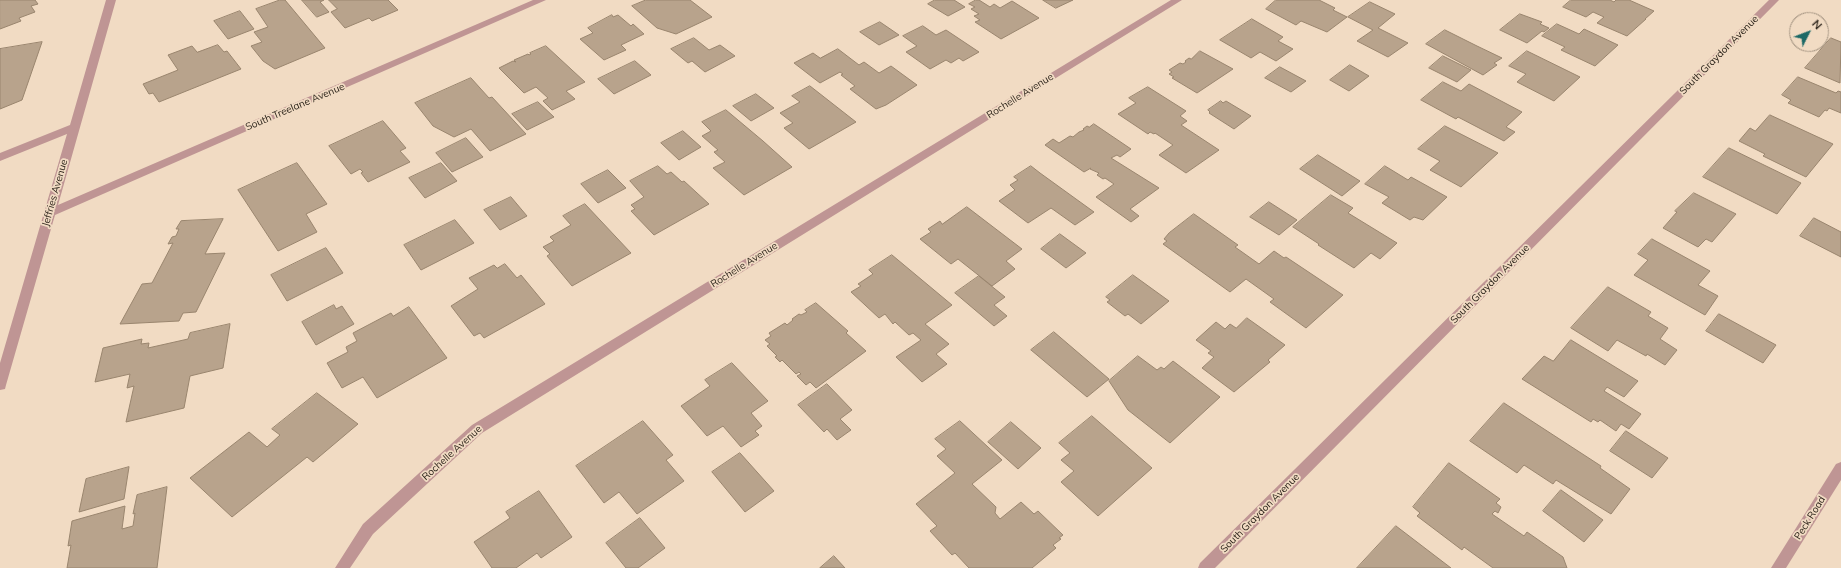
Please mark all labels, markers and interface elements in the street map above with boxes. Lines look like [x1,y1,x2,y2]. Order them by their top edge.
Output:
north arrow [1789,12,1829,52]
street label: South Graydon Avenue [1677,13,1761,97]
text: N [1809,17,1825,32]
street label: Rochelle Avenue [984,71,1056,121]
street label: South Treelane Avenue [244,81,346,133]
street label: Jeffries Avenue [40,158,70,228]
street label: Rochelle Avenue [708,240,780,290]
street label: South Graydon Avenue [1448,242,1532,326]
street label: Rochelle Avenue [420,423,484,483]
street label: South Graydon Avenue [1218,471,1302,555]
street label: Peck Road [1792,494,1828,542]

